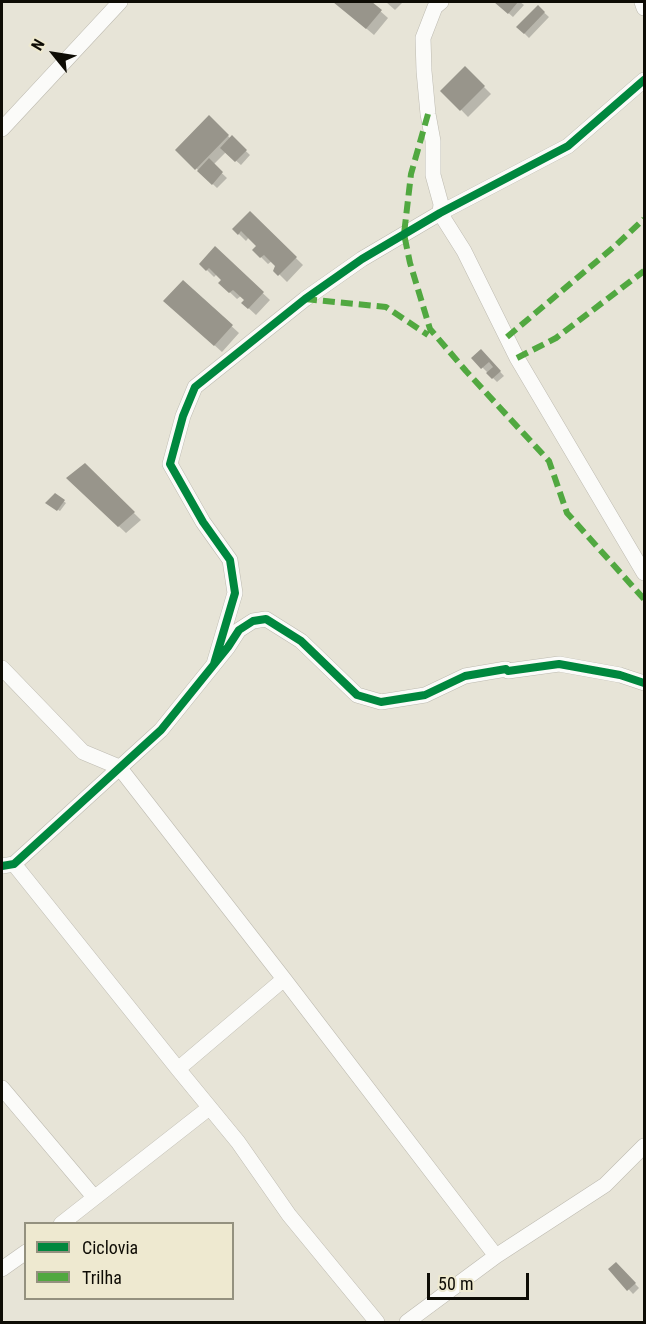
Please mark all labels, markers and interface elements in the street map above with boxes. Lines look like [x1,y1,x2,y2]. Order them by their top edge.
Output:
north arrow [24,24,84,84]
text: N [27,36,49,54]
legend [24,1222,234,1300]
text: Ciclovia [82,1237,138,1258]
scale bar [430,1261,532,1299]
text: Trilha [82,1267,122,1288]
text: 50 m [438,1273,473,1294]

